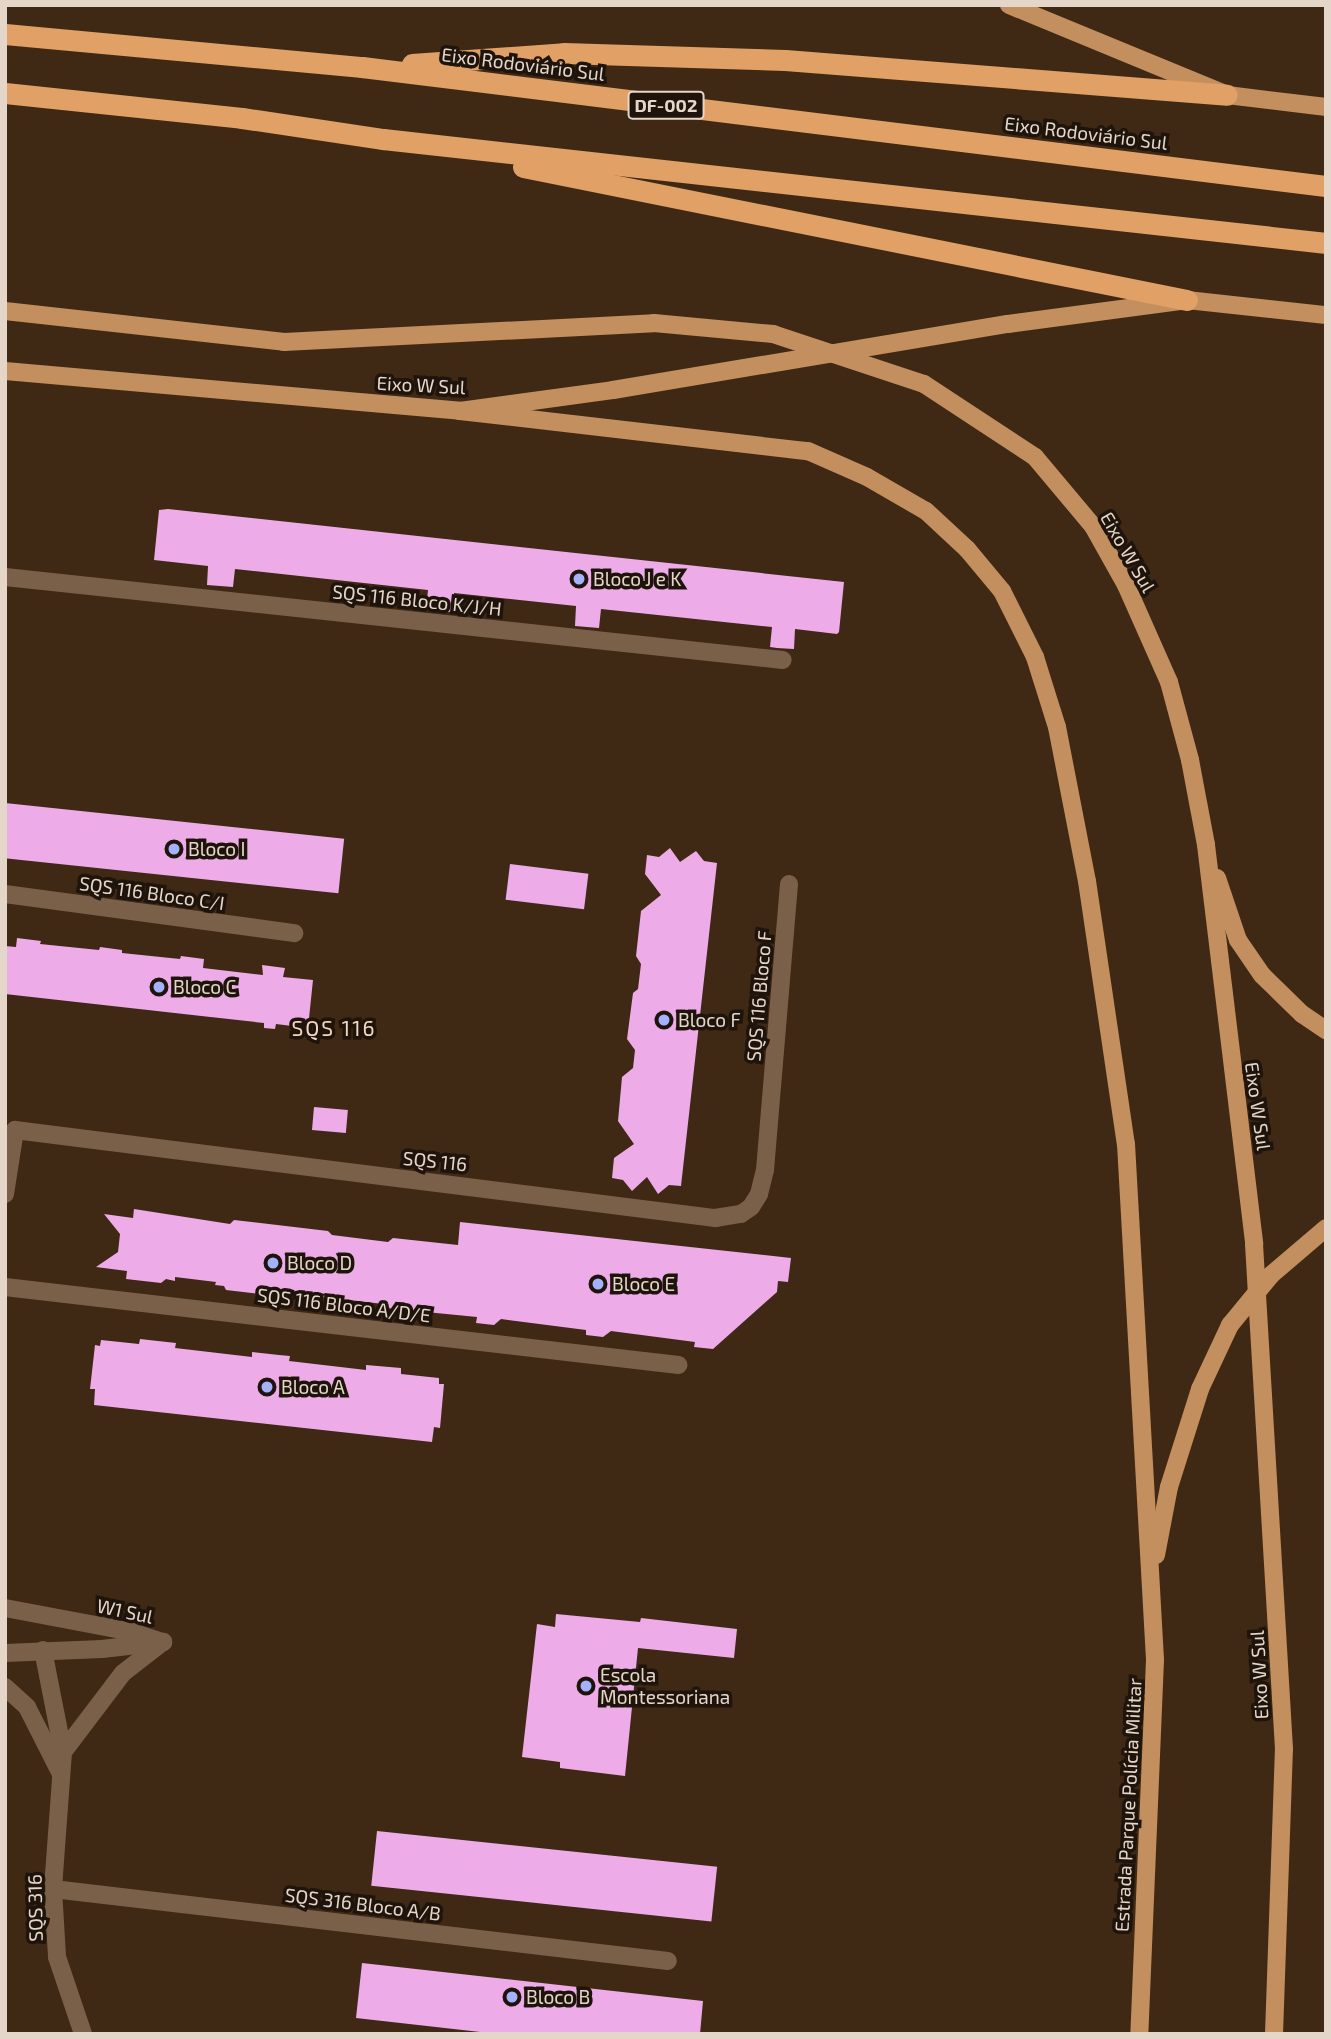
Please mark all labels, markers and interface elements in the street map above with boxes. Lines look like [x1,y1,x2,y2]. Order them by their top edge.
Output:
street label: Eixo Rodoviário Sul [440,43,606,85]
road number: DF-002 [628,90,704,120]
street label: Eixo Rodoviário Sul [1003,112,1169,154]
street label: Eixo W Sul [376,371,466,399]
street label: Eixo W Sul [1096,508,1160,596]
place label: Bloco J e K [593,568,682,590]
marker: Bloco J e K [571,571,587,587]
street label: SQS 116 Bloco K/J/H [331,580,503,620]
place label: Bloco I [188,838,245,860]
marker: Bloco I [166,841,182,857]
street label: SQS 116 Bloco C/I [78,872,226,914]
street label: SQS 116 Bloco F [742,930,776,1062]
place label: Bloco C [173,976,236,998]
marker: Bloco C [151,979,167,995]
place label: Bloco F [678,1009,741,1031]
marker: Bloco F [656,1012,672,1028]
district label: SQS 116 [292,1015,376,1041]
street label: Eixo W Sul [1240,1060,1276,1152]
street label: SQS 116 [402,1146,468,1176]
place label: Bloco D [287,1252,352,1274]
marker: Bloco D [265,1255,281,1271]
place label: Bloco E [612,1273,675,1295]
marker: Bloco E [590,1276,606,1292]
street label: SQS 116 Bloco A/D/E [256,1283,432,1327]
place label: Bloco A [281,1376,345,1398]
marker: Bloco A [259,1379,275,1395]
street label: W1 Sul [95,1594,155,1628]
street label: Eixo W Sul [1245,1630,1273,1720]
place label: Escola Montessoriana [600,1664,730,1708]
street label: Estrada Parque Polícia Militar [1110,1677,1146,1933]
marker: Escola Montessoriana [578,1678,594,1694]
street label: SQS 316 [23,1874,47,1942]
street label: SQS 316 Bloco A/B [284,1883,442,1925]
place label: Bloco B [526,1986,590,2008]
marker: Bloco B [504,1989,520,2005]

